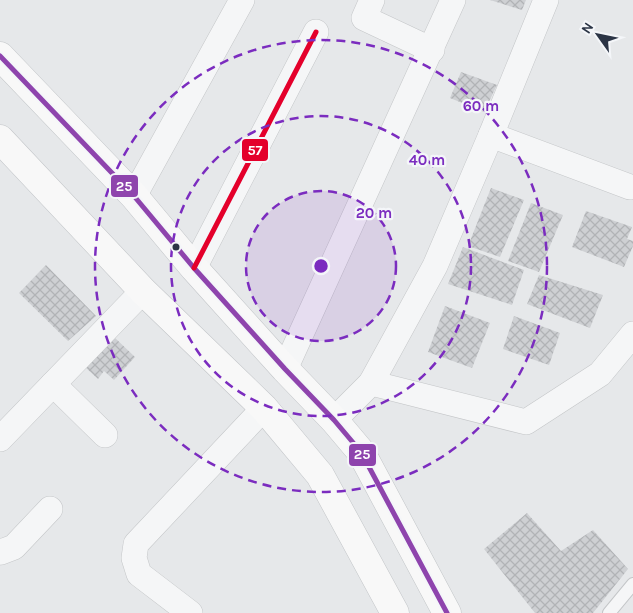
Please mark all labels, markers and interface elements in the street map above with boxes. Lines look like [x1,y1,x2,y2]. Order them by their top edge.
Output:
north arrow [573,10,623,60]
text: N [578,19,597,37]
text: 60 m [463,97,499,115]
line badge: 57 [241,138,269,162]
text: 57 [247,142,263,159]
text: 40 m [409,151,445,169]
line badge: 25 [110,174,139,198]
text: 25 [116,178,132,195]
text: 20 m [356,204,392,222]
unlabelled marker [171,242,181,252]
centre of rings [312,257,330,275]
line badge: 25 [348,443,377,467]
text: 25 [354,446,370,463]

